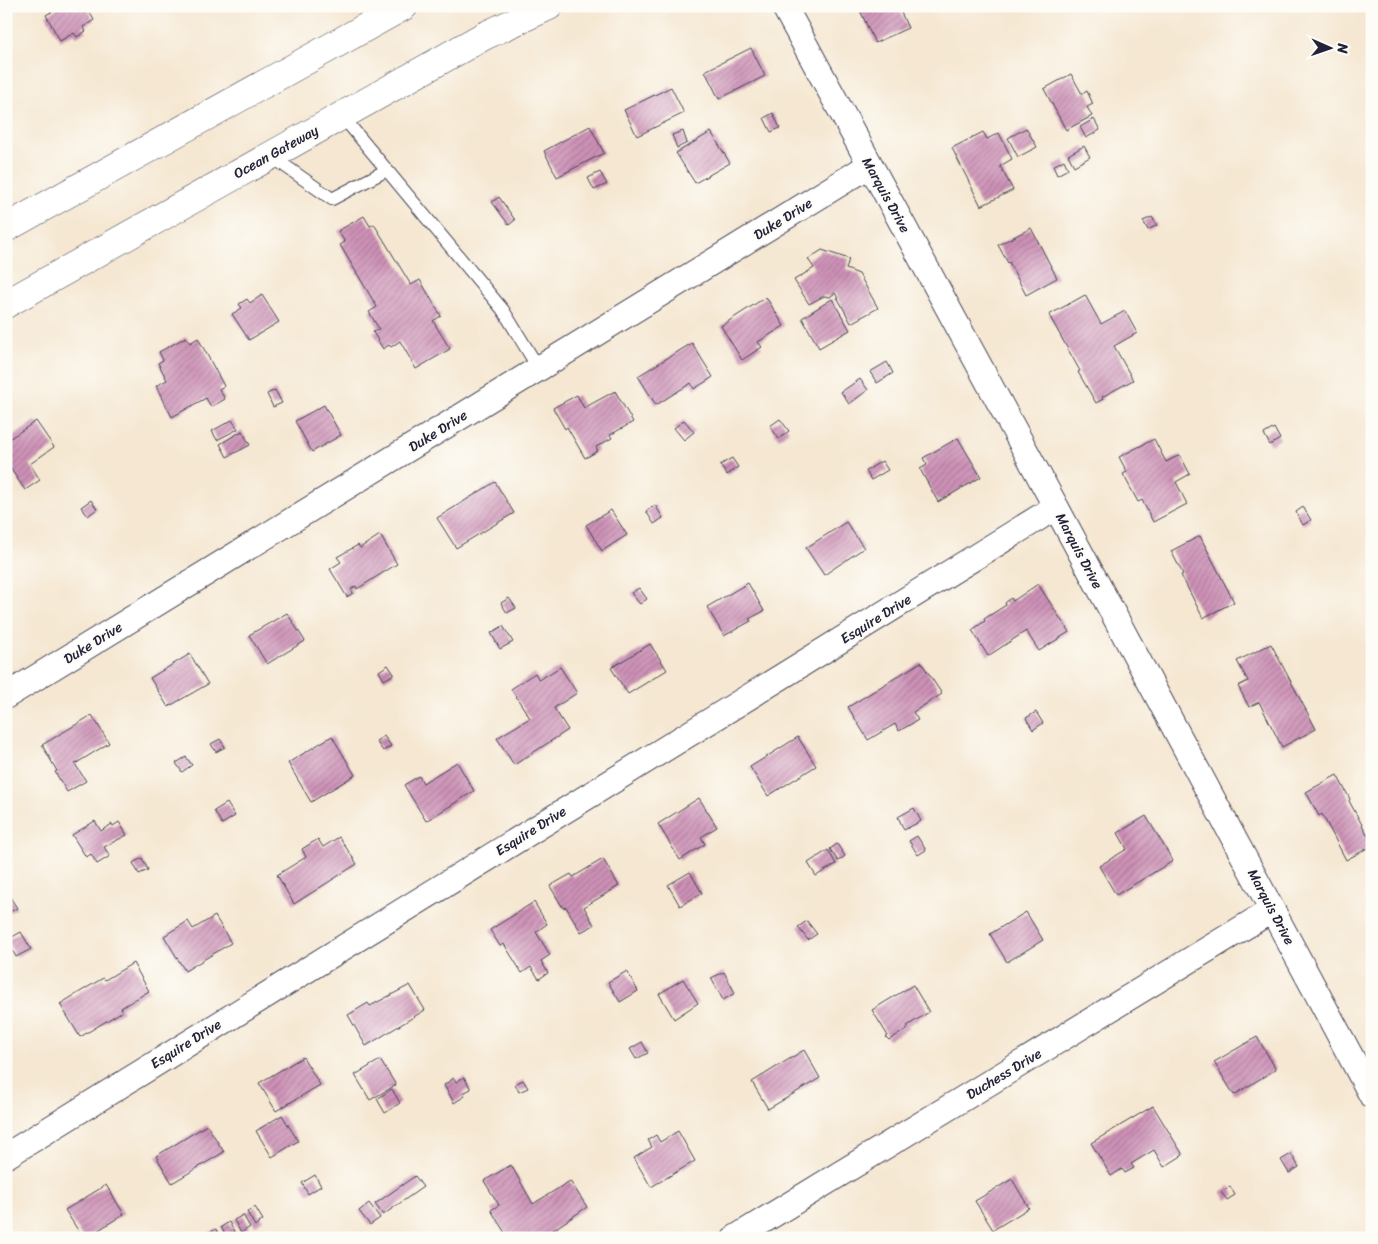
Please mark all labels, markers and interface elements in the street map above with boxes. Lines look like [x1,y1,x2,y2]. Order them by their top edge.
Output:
north arrow [1306,22,1356,72]
text: N [1330,42,1355,54]
street label: Ocean Gateway [229,118,324,186]
street label: Marquis Drive [855,152,917,238]
street label: Duke Drive [748,191,818,247]
street label: Duke Drive [403,403,473,459]
street label: Marquis Drive [1048,508,1110,594]
street label: Esquire Drive [835,587,917,651]
street label: Duke Drive [58,615,128,671]
street label: Esquire Drive [490,799,572,863]
street label: Marquis Drive [1240,864,1302,950]
street label: Esquire Drive [145,1012,227,1076]
street label: Duchess Drive [961,1041,1047,1107]

